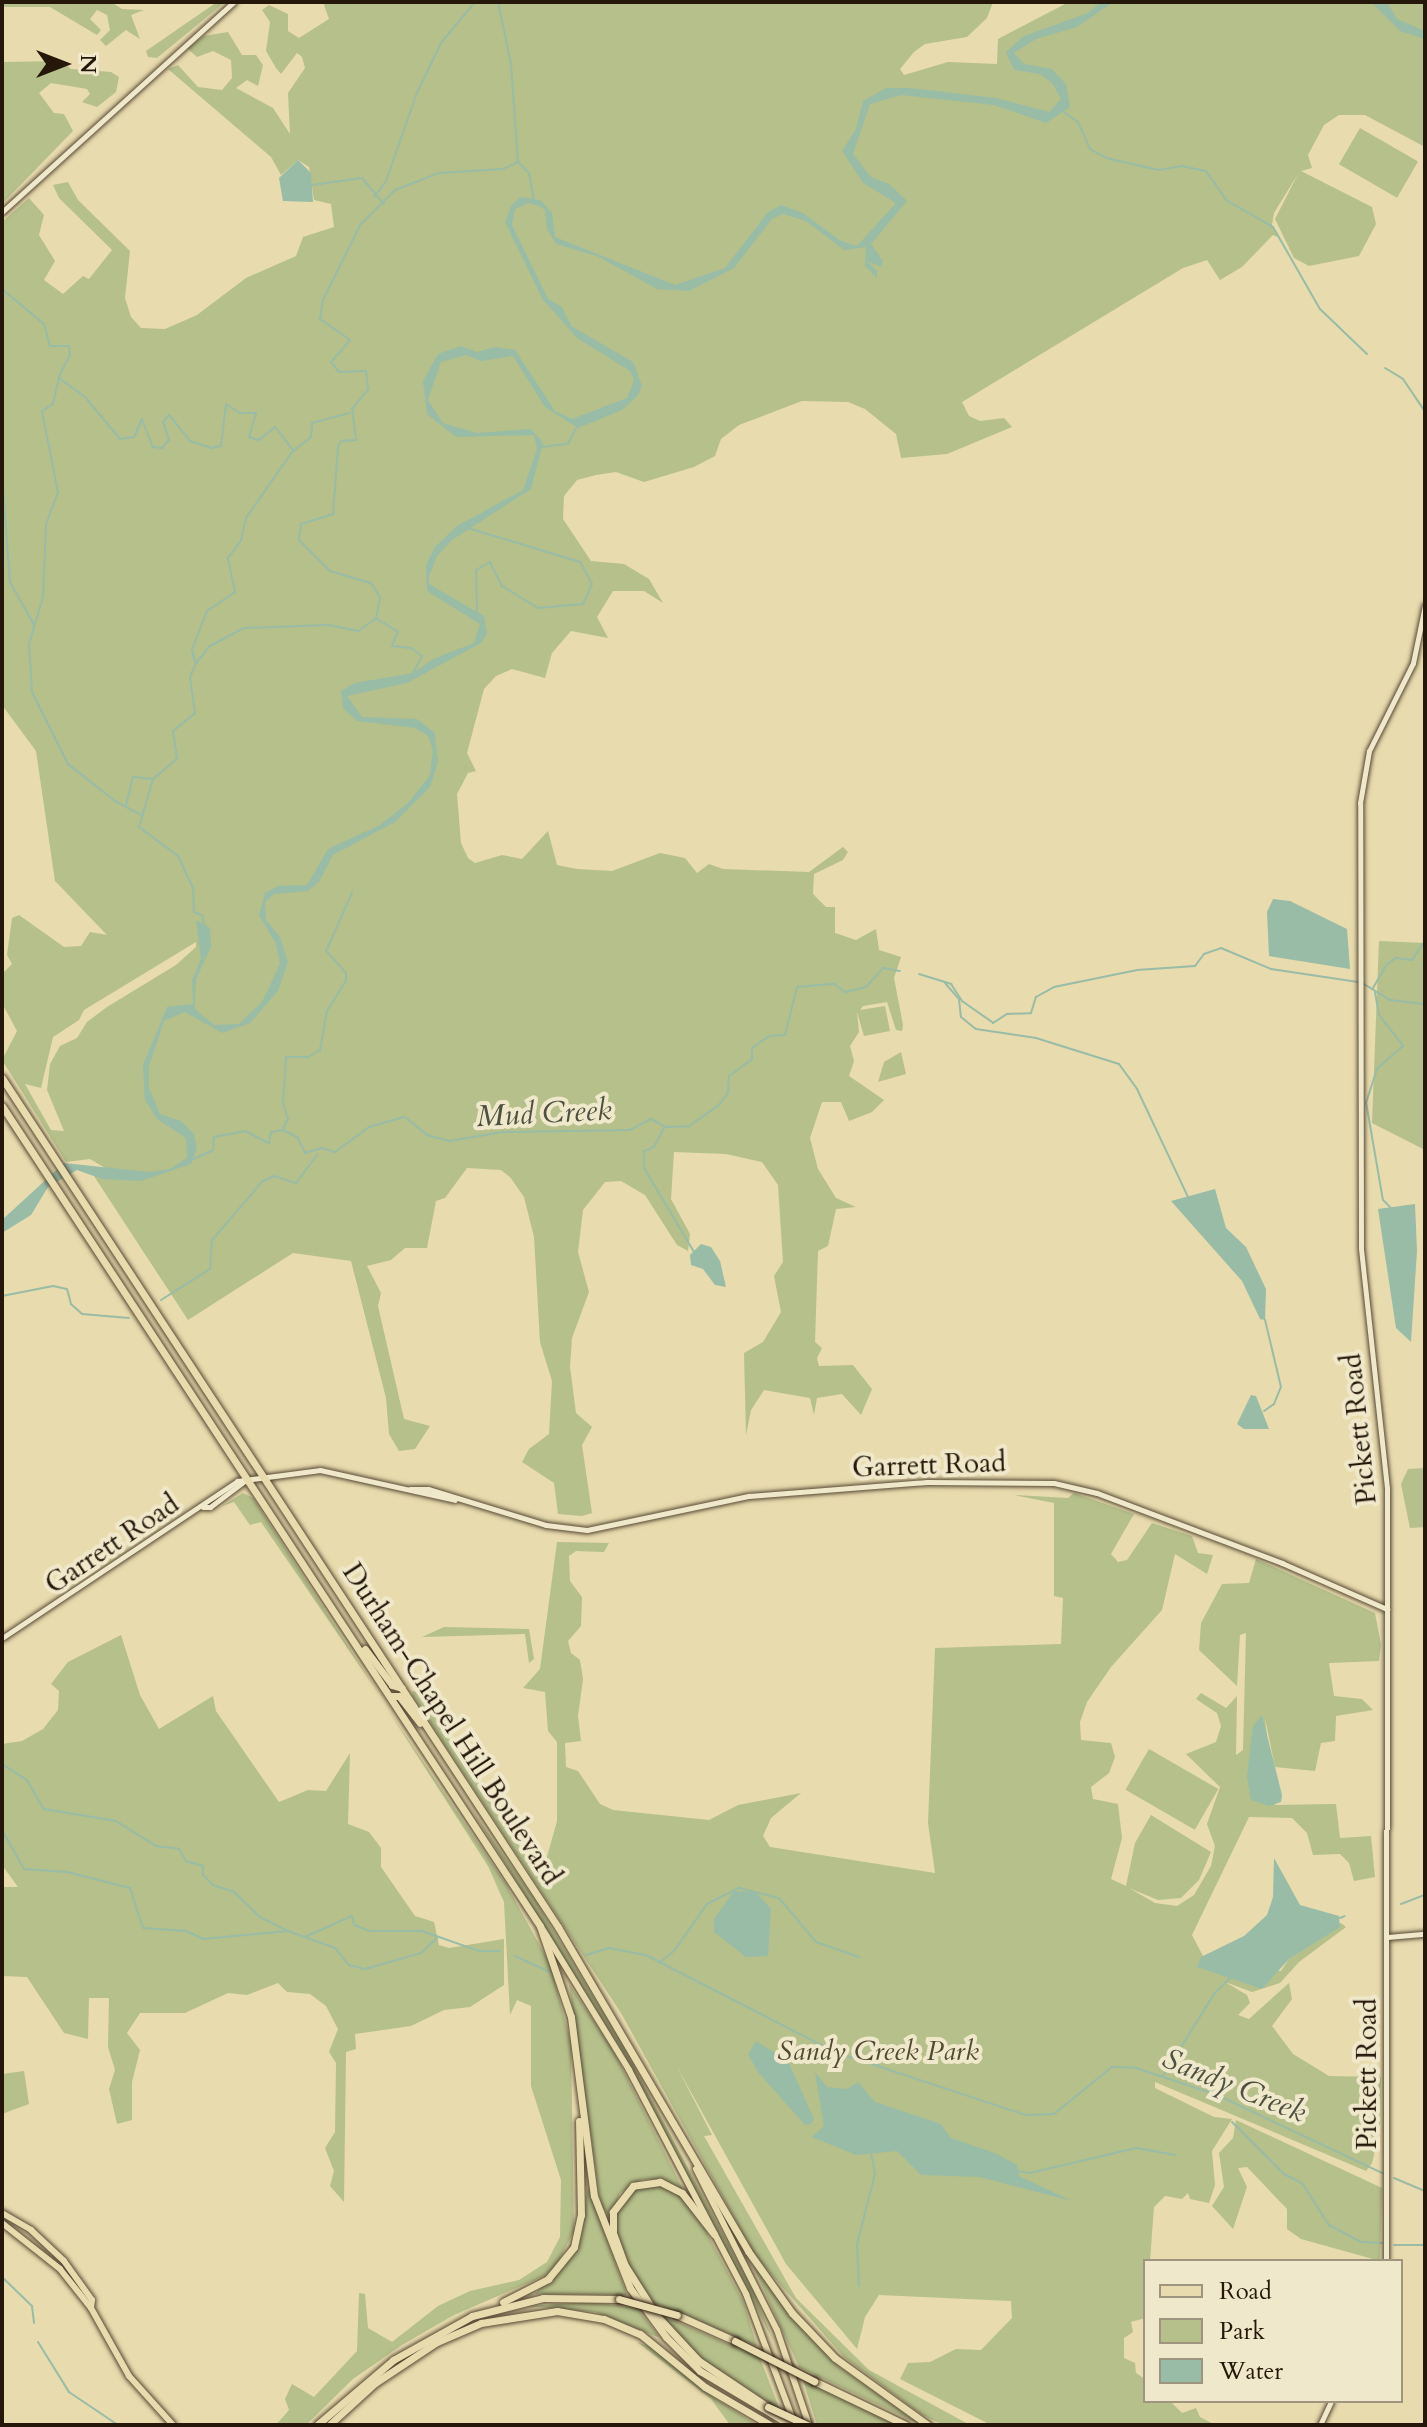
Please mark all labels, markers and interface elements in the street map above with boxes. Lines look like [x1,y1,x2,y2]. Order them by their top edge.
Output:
north arrow [24,24,104,104]
text: N [73,54,103,74]
water label: Mud Creek [475,1092,613,1136]
street label: Pickett Road [1334,1352,1384,1506]
street label: Garrett Road [851,1446,1007,1484]
street label: Garrett Road [39,1487,185,1601]
street label: Durham-Chapel Hill Boulevard [335,1557,569,1891]
street label: Pickett Road [1350,1998,1384,2150]
park label: Sandy Creek Park [777,2034,979,2068]
water label: Sandy Creek [1157,2041,1311,2131]
legend [1143,2259,1403,2403]
text: Road [1219,2275,1272,2308]
text: Park [1219,2315,1265,2348]
text: Water [1219,2355,1283,2388]

